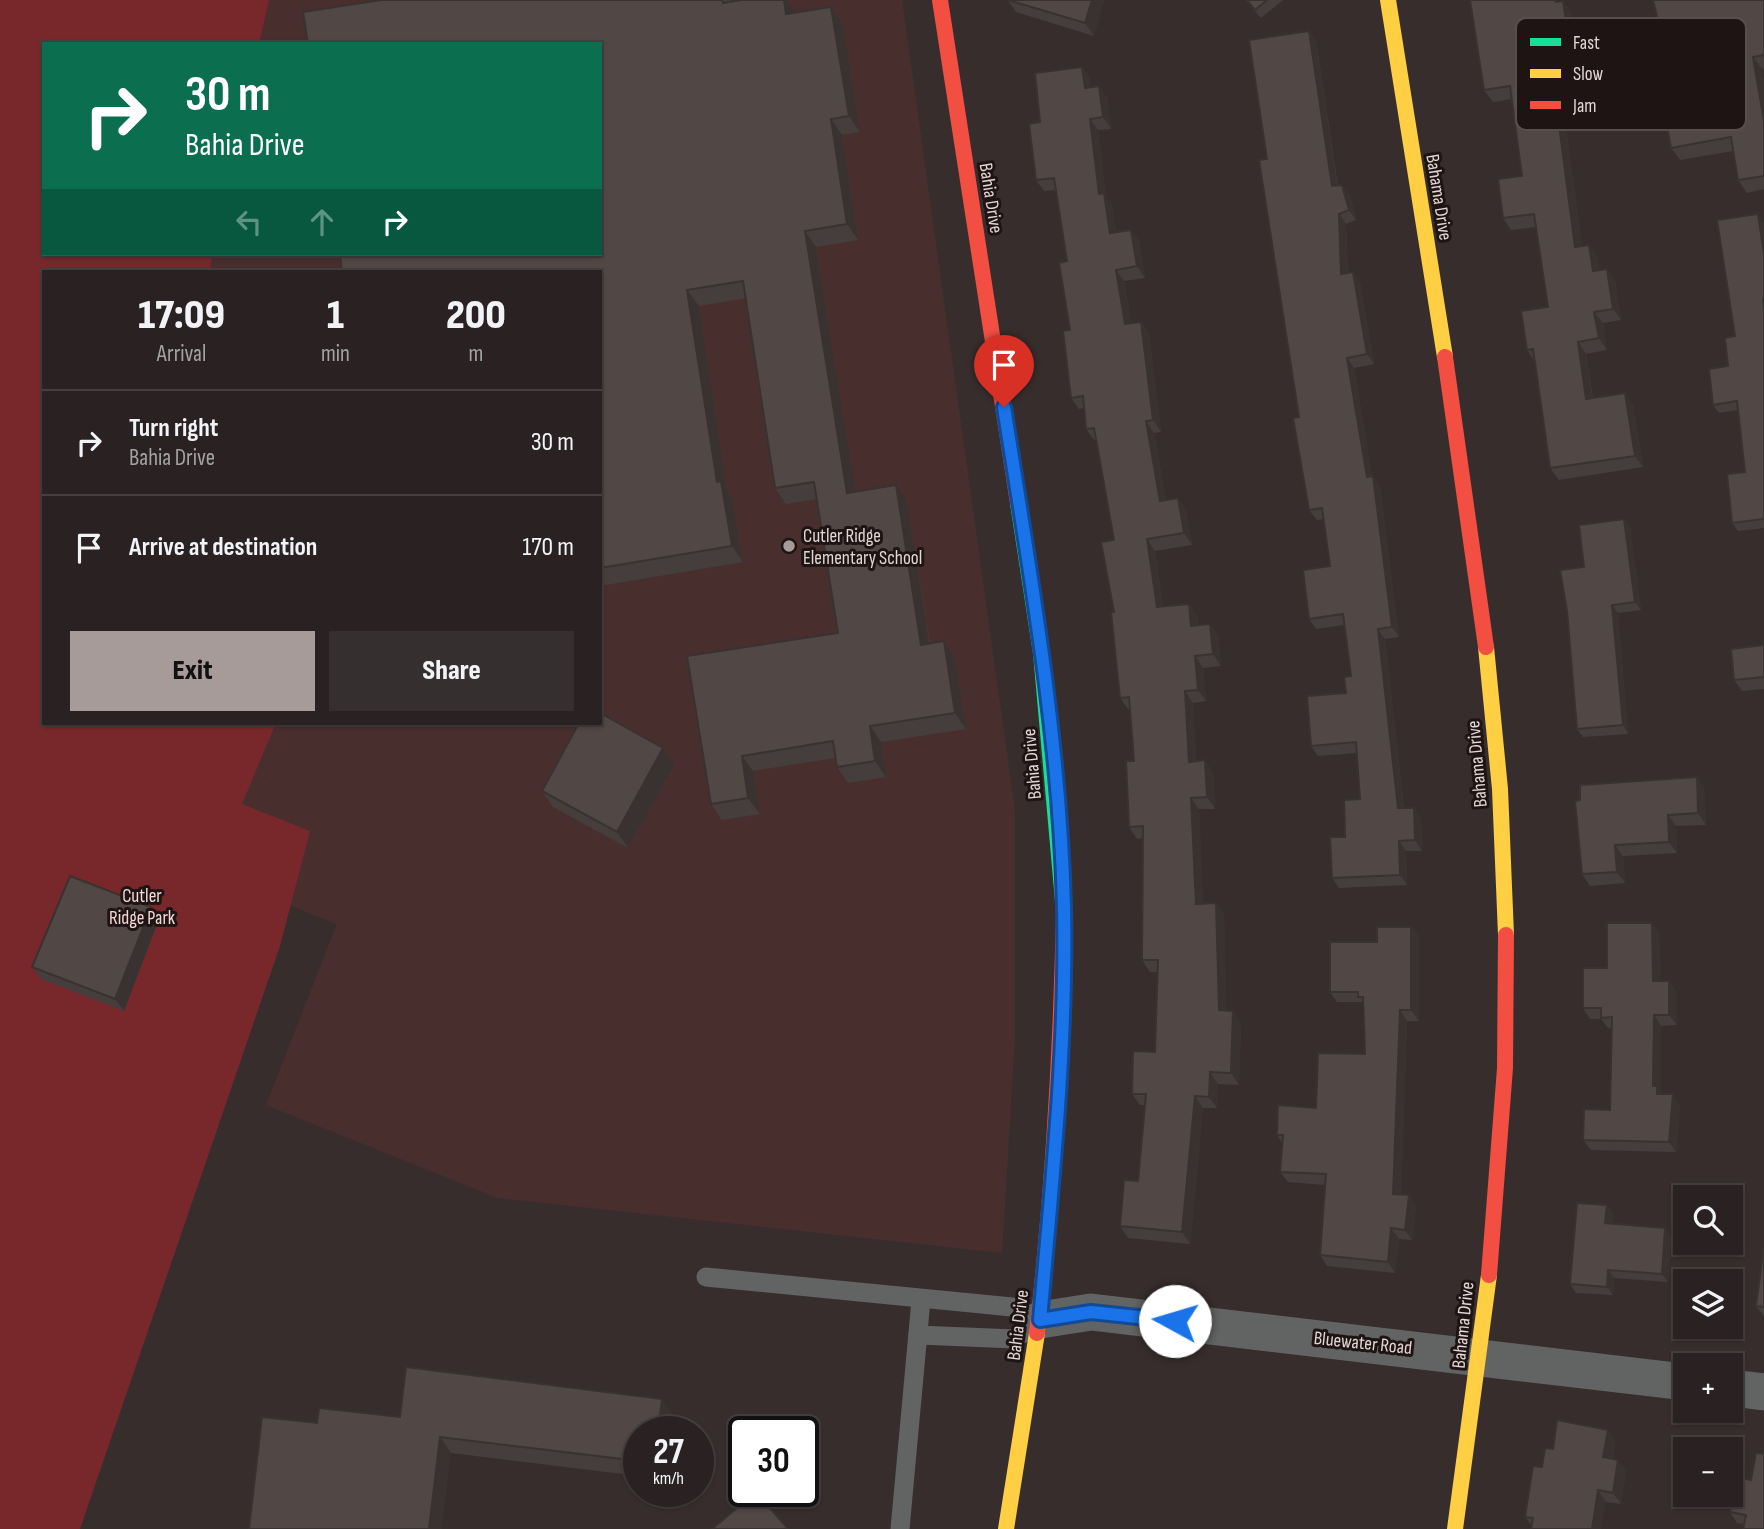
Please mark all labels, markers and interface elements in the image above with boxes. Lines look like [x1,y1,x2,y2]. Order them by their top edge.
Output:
legend [1516,18,1746,130]
text: Fast [1573,32,1600,55]
text: Slow [1573,63,1603,86]
text: 30 m [185,66,270,125]
icon: right [70,70,161,161]
text: Jam [1572,95,1596,118]
text: Bahia Drive [185,126,305,165]
street label: Bahama Drive [1420,152,1457,242]
street label: Bahia Drive [974,161,1007,235]
icon: left [230,203,268,241]
icon: ahead [303,203,341,241]
icon: right [376,203,414,241]
text: 17:09 [138,290,225,341]
text: 1 [327,290,344,341]
text: 200 [446,290,506,341]
pin [974,335,1034,407]
text: Arrival [157,340,206,368]
text: min [321,340,350,368]
text: m [469,340,483,368]
icon: arrive [985,346,1023,384]
text: Turn right [129,413,218,444]
icon: right [70,424,108,462]
text: 30 m [531,427,574,458]
text: Bahia Drive [129,444,215,472]
place label: Cutler Ridge Elementary School [803,525,922,570]
icon: arrive [70,529,108,567]
text: Arrive at destination [129,532,317,563]
text: 170 m [522,532,574,563]
marker: Cutler Ridge Elementary School [781,538,797,554]
button: Exit [70,631,315,711]
button: Share [329,631,574,711]
street label: Bahama Drive [1462,720,1493,808]
street label: Bahia Drive [1018,727,1047,800]
park label: Cutler Ridge Park [109,885,176,930]
map controls [1673,1185,1743,1507]
button: search [1673,1185,1743,1255]
button: layers [1673,1269,1743,1339]
street label: Bahama Drive [1448,1281,1479,1370]
position arrow [1138,1284,1212,1358]
street label: Bahia Drive [1003,1289,1034,1362]
street label: Bluewater Road [1313,1327,1413,1360]
button: + [1673,1353,1743,1423]
speed limit sign: 30 [728,1416,819,1507]
text: 27 [653,1431,684,1474]
button: − [1673,1437,1743,1507]
text: km/h [653,1468,684,1489]

